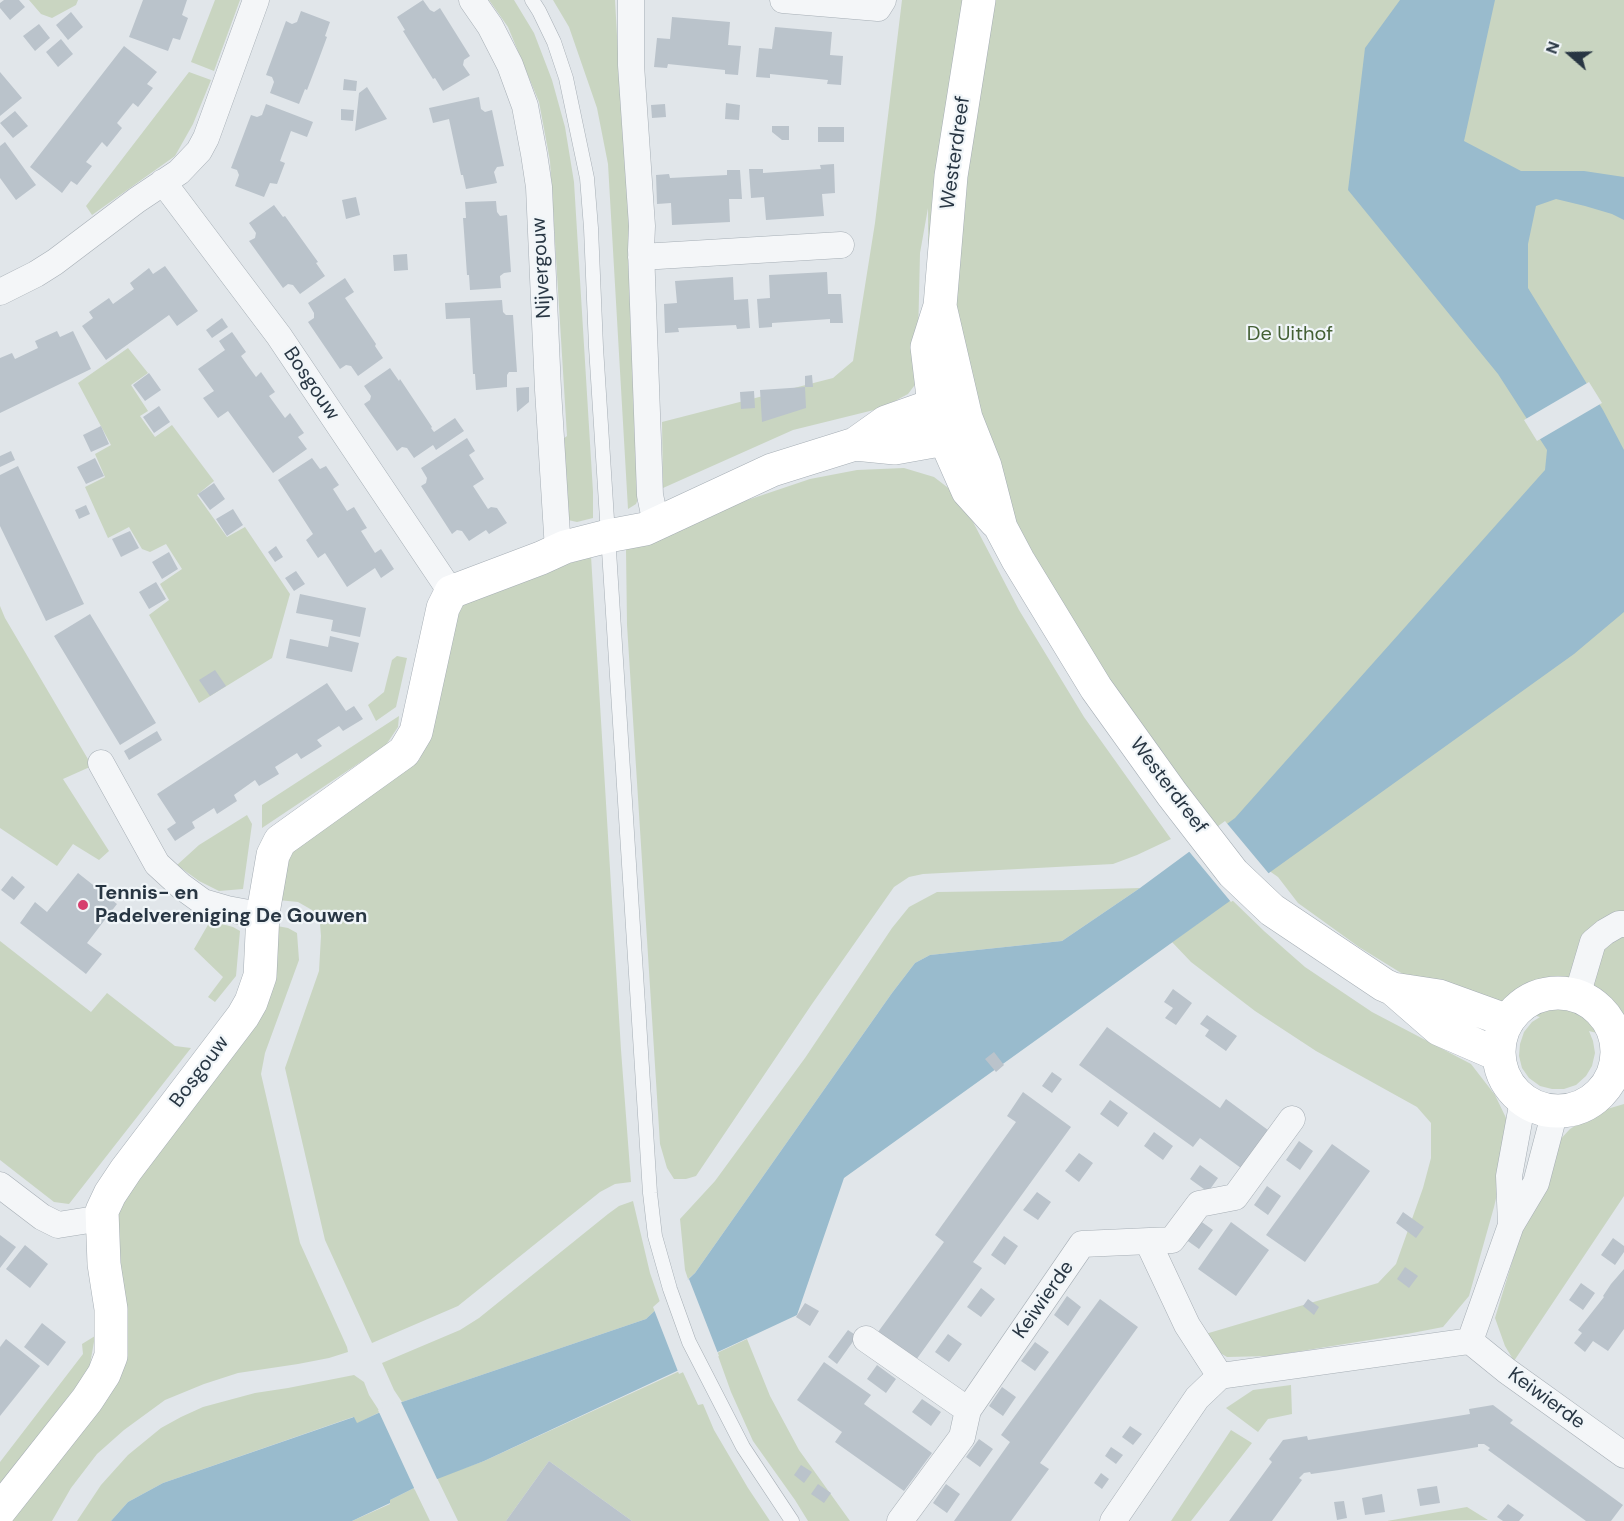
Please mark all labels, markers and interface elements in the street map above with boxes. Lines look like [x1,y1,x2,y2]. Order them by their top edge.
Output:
north arrow [1540,24,1600,84]
text: N [1541,39,1564,57]
street label: Westerdreef [936,95,976,211]
street label: Nijvergouw [527,217,557,319]
park label: De Uithof [1247,323,1333,347]
street label: Bosgouw [278,343,344,425]
street label: Westerdreef [1124,733,1212,839]
place label: Tennis- en Padelvereniging De Gouwen [95,882,367,929]
marker: Tennis- en Padelvereniging De Gouwen [76,898,90,912]
street label: Bosgouw [165,1032,235,1112]
street label: Keiwierde [1008,1256,1080,1344]
street label: Keiwierde [1503,1363,1589,1435]

